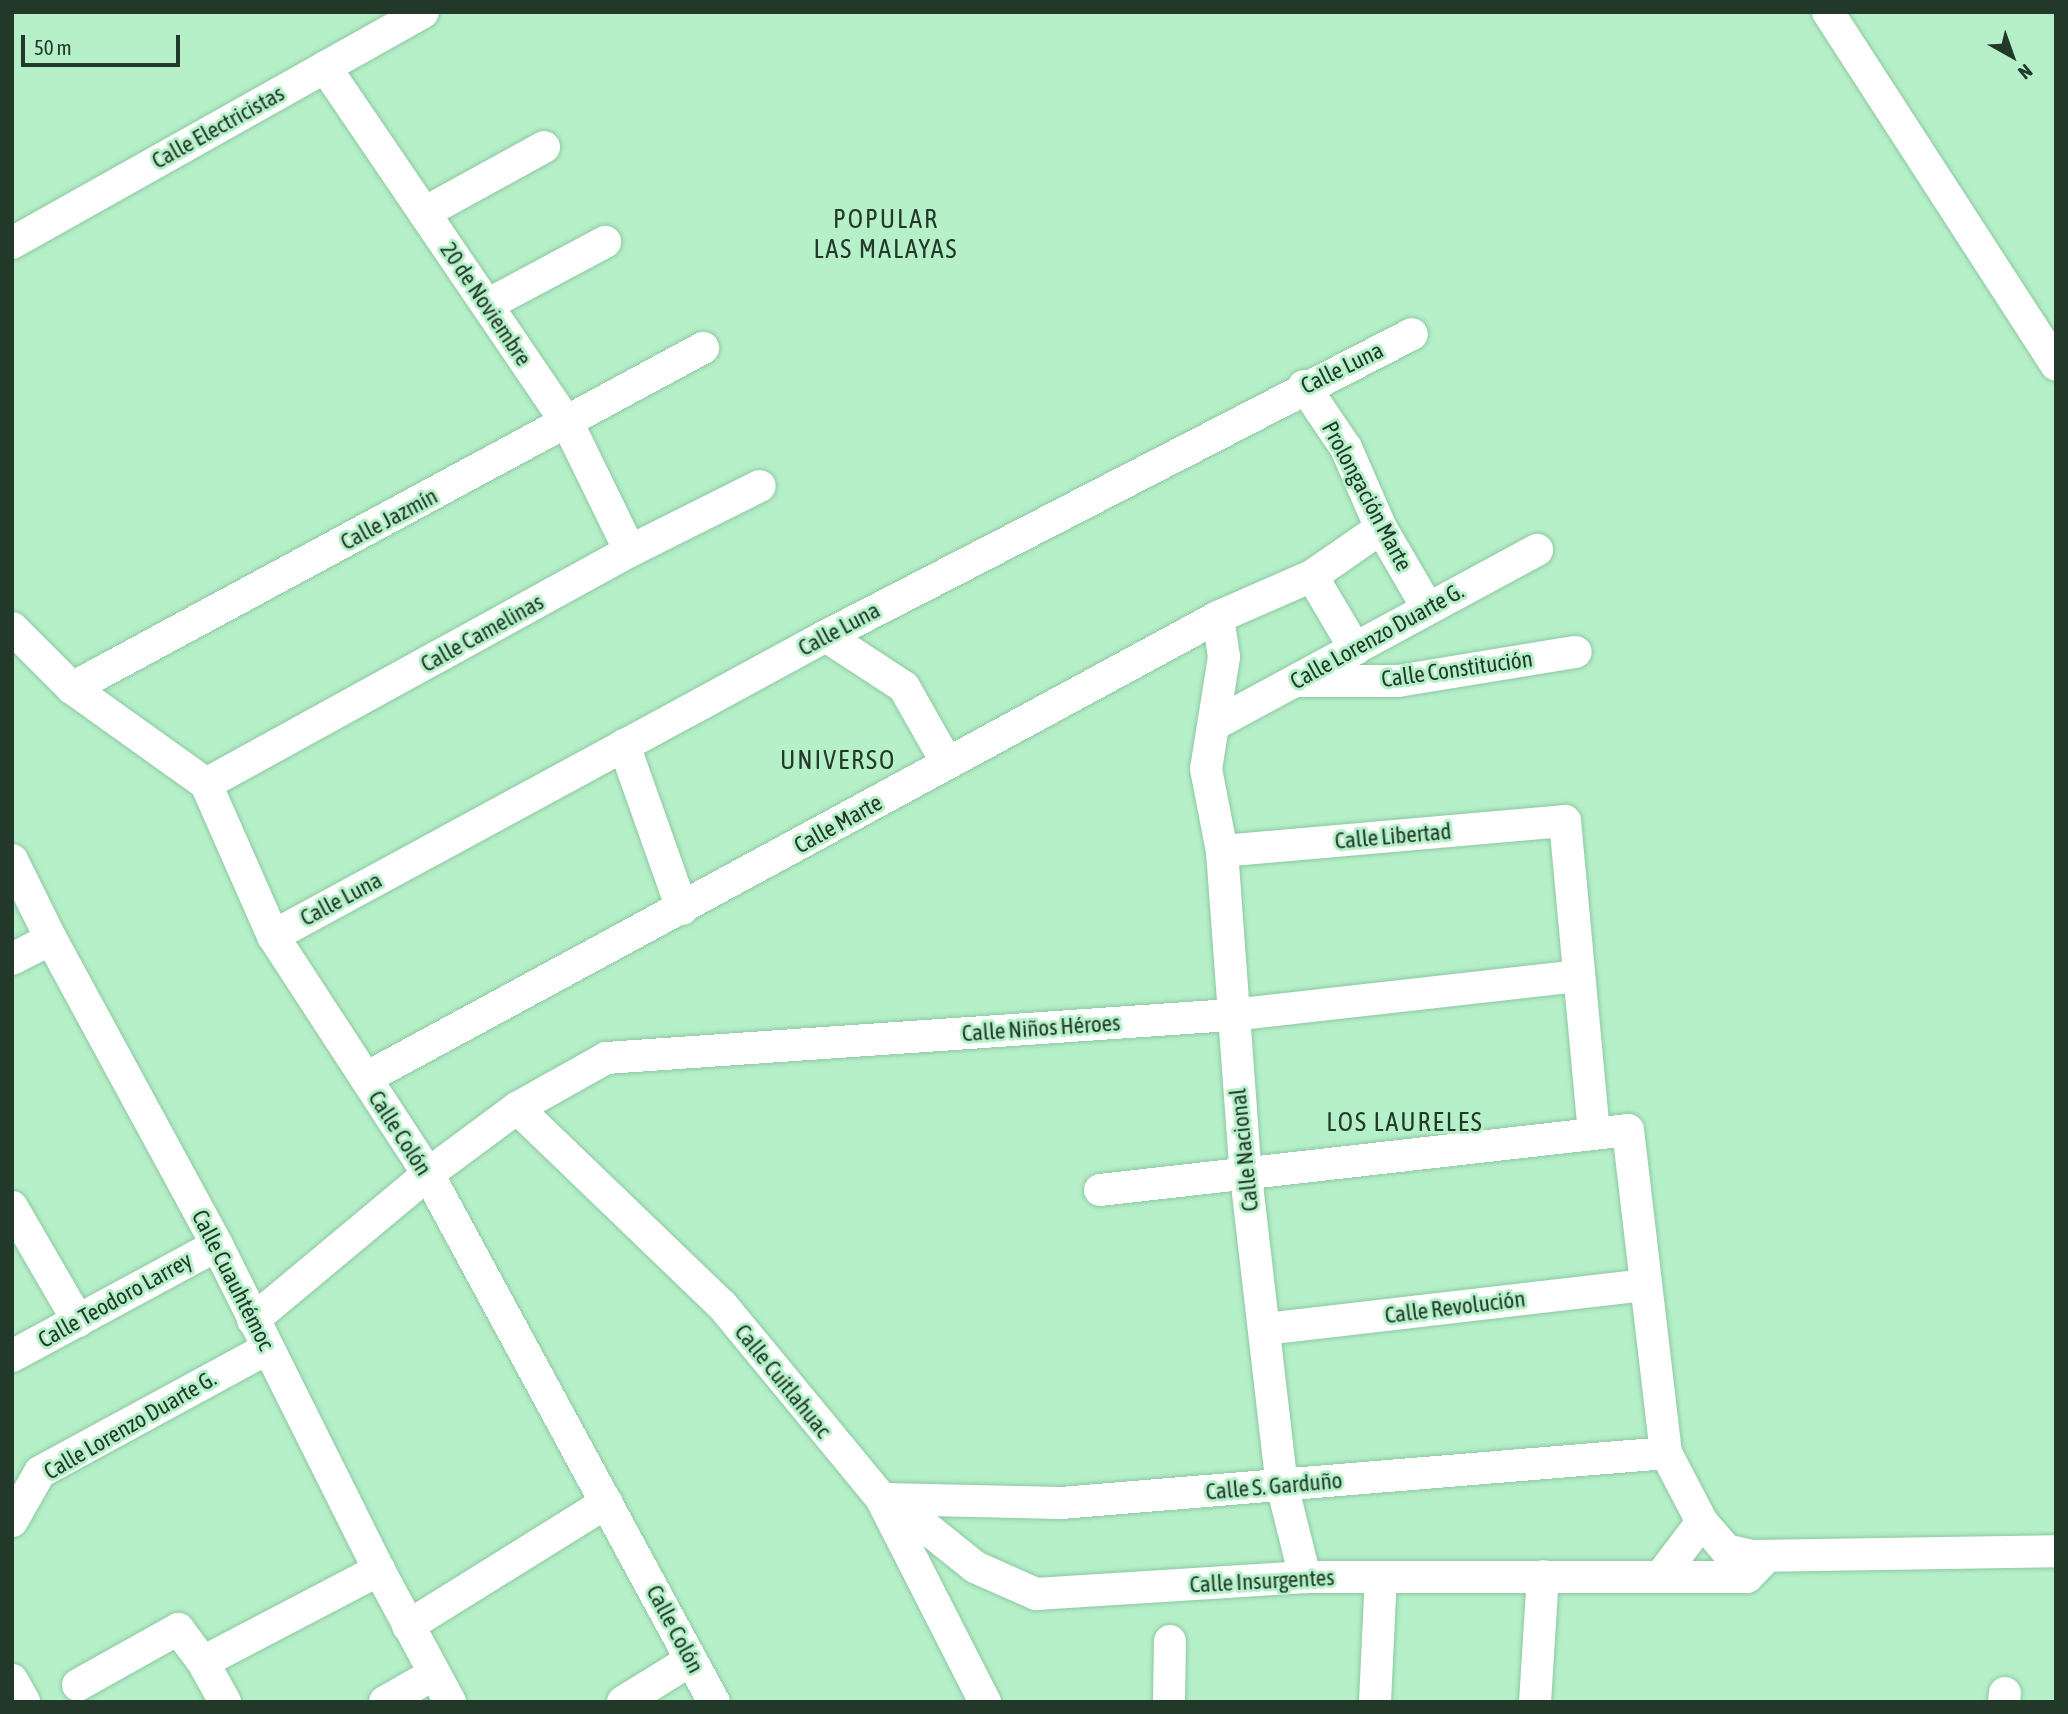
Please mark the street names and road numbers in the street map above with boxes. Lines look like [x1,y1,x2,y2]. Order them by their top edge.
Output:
street label: Calle Electricistas [147,79,289,175]
street label: 20 de Noviembre [434,237,538,371]
street label: Calle Luna [1296,336,1388,400]
street label: Prolongación Marte [1316,417,1418,575]
street label: Calle Jazmín [336,482,442,556]
street label: Calle Lorenzo Duarte G. [1285,577,1469,695]
street label: Calle Camelinas [416,588,548,678]
street label: Calle Luna [793,596,885,662]
street label: Calle Constitución [1380,645,1534,693]
street label: Calle Marte [789,789,887,859]
street label: Calle Libertad [1334,817,1452,855]
street label: Calle Luna [295,866,387,932]
street label: Calle Niños Héroes [961,1009,1121,1047]
street label: Calle Colón [362,1085,438,1181]
street label: Calle Nacional [1224,1087,1264,1213]
street label: Calle Cuauhtémoc [186,1205,280,1355]
street label: Calle Teodoro Larrey [33,1246,197,1354]
street label: Calle Revolución [1383,1285,1527,1329]
street label: Calle Cuitlahuac [729,1319,837,1443]
street label: Calle Lorenzo Duarte G. [39,1364,221,1486]
street label: Calle S. Garduño [1204,1466,1344,1506]
street label: Calle Insurgentes [1189,1563,1335,1599]
street label: Calle Colón [640,1580,710,1678]

